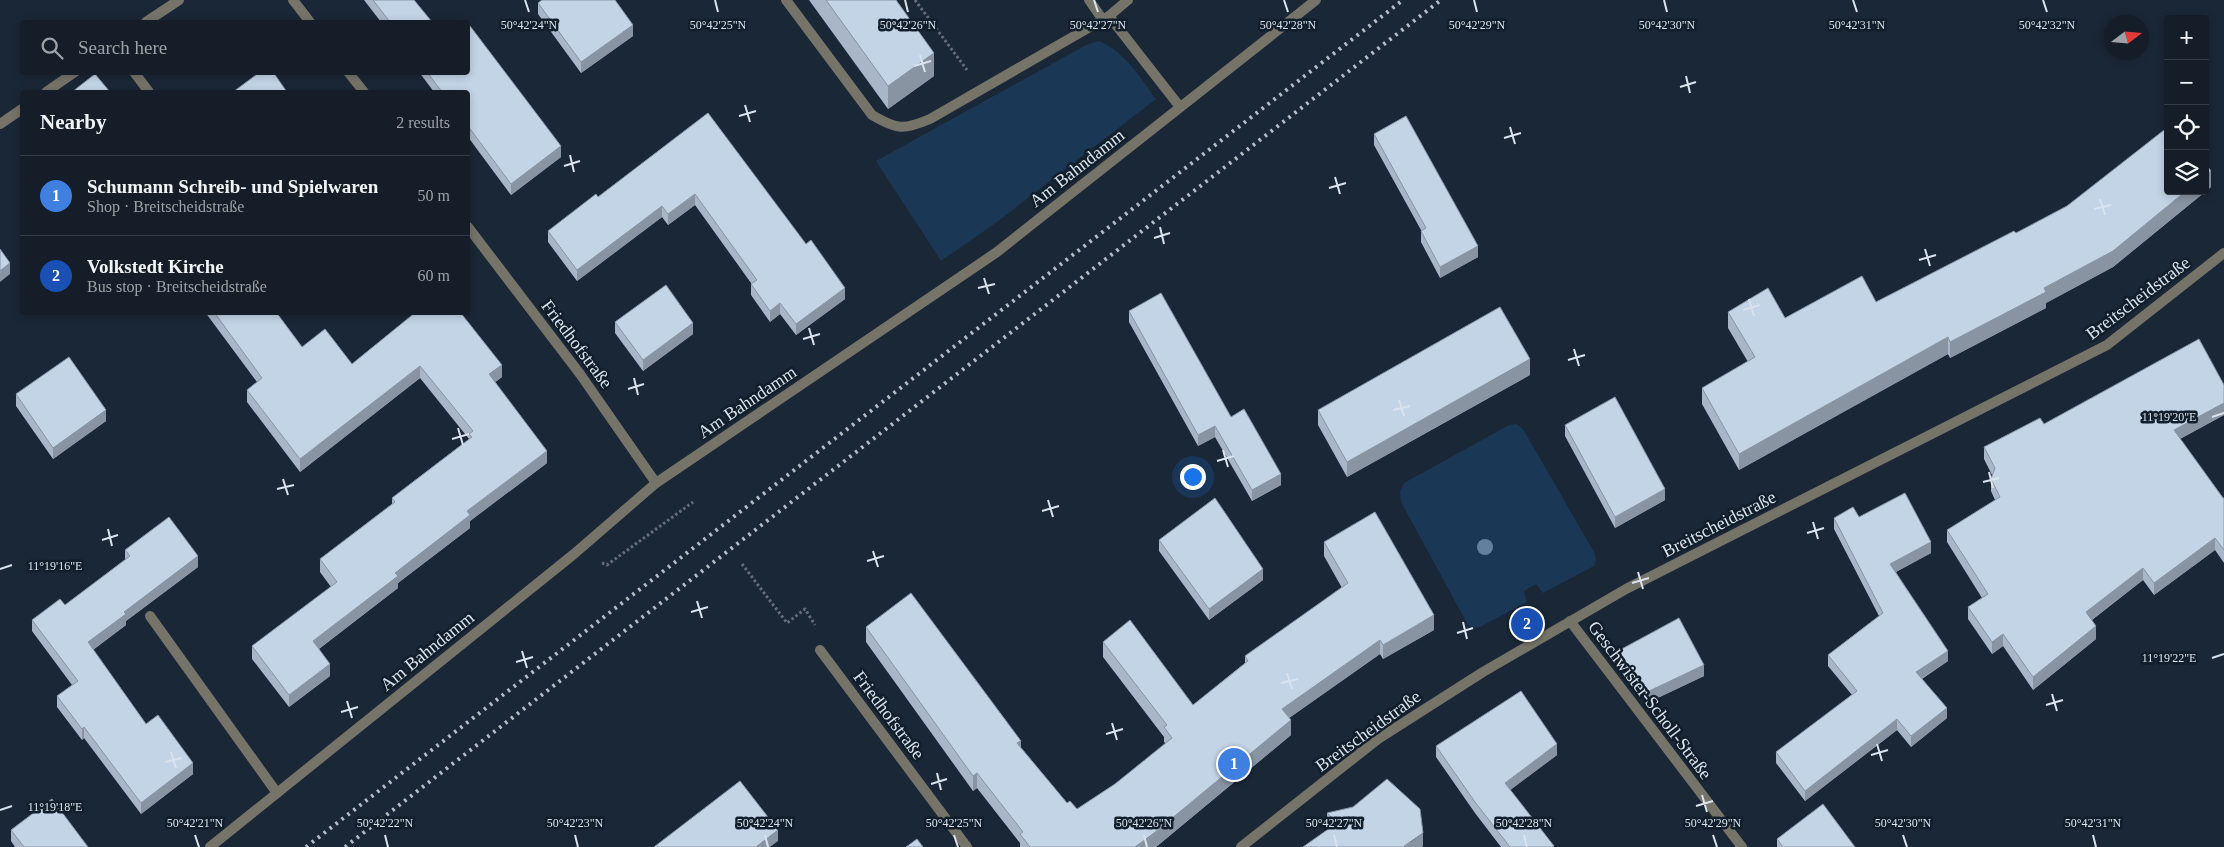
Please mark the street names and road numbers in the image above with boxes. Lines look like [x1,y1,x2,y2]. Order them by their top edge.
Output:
street label: Am Bahndamm [1026,125,1128,211]
street label: Breitscheidstraße [2082,252,2194,344]
street label: Friedhofstraße [537,296,617,392]
street label: Am Bahndamm [694,362,800,442]
street label: Breitscheidstraße [1659,487,1779,561]
street label: Am Bahndamm [376,607,478,695]
street label: Geschwister-Scholl-Straße [1584,617,1716,783]
street label: Friedhofstraße [849,667,929,763]
street label: Breitscheidstraße [1312,686,1424,776]

